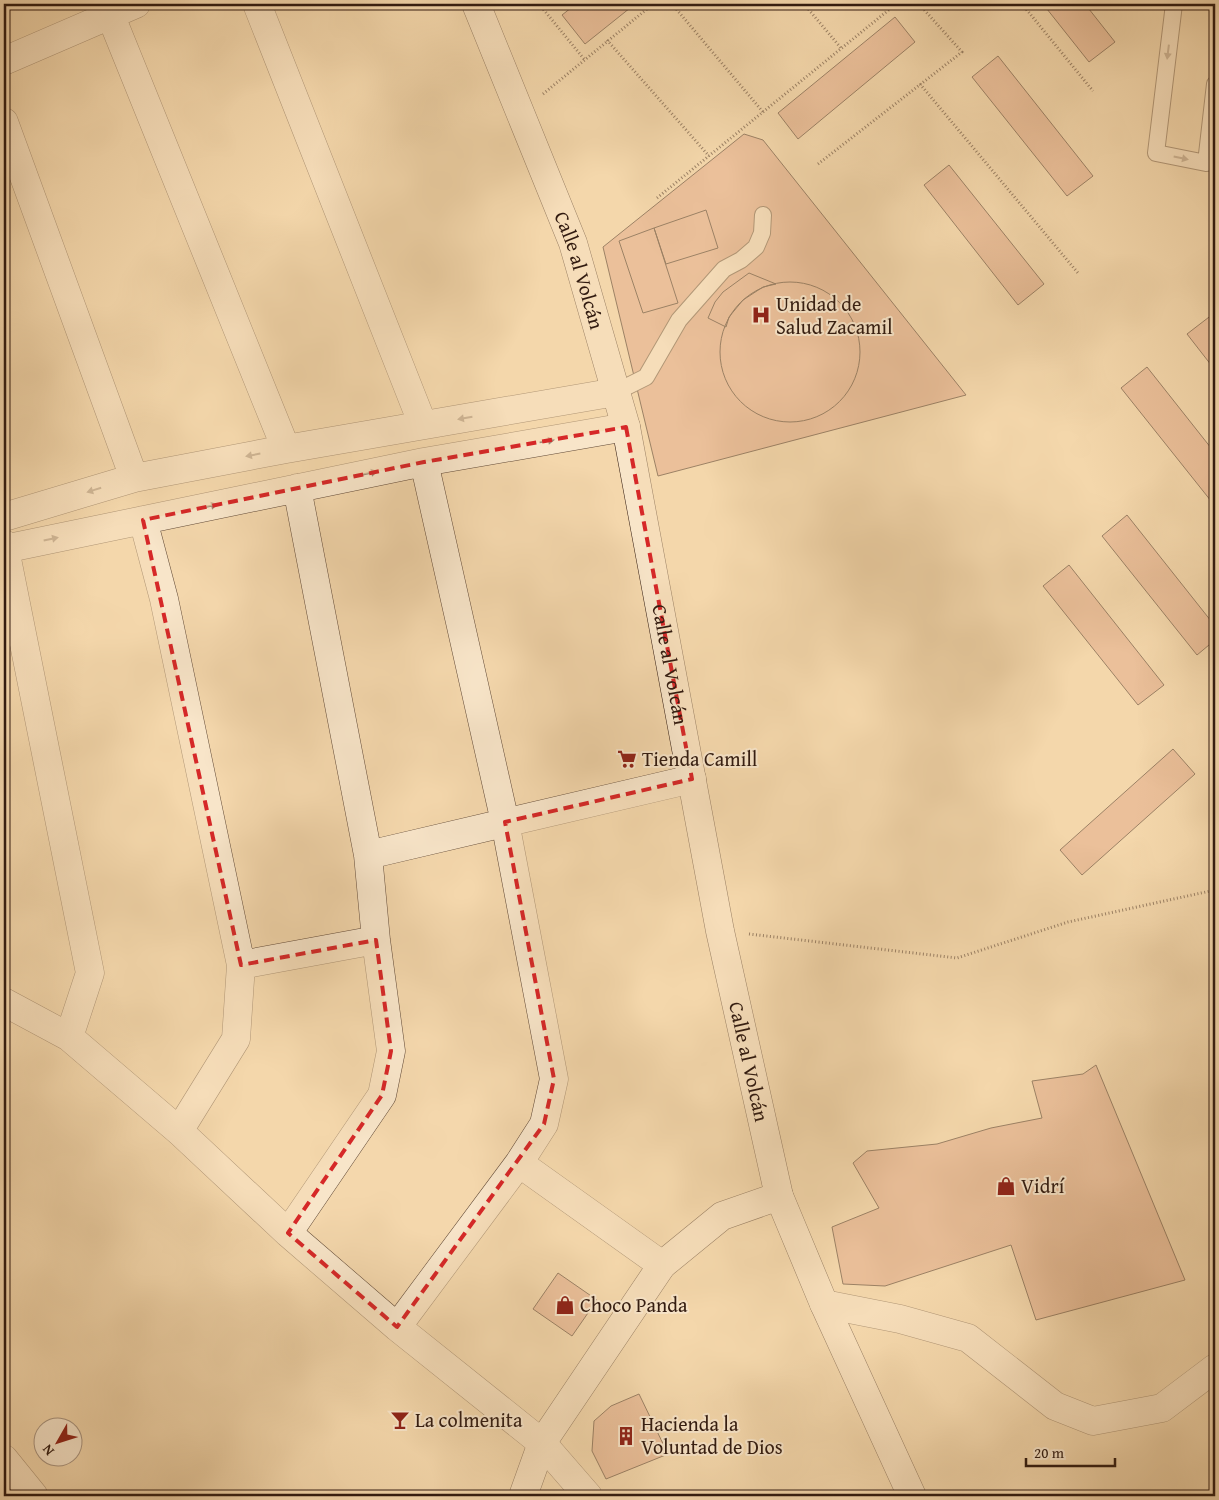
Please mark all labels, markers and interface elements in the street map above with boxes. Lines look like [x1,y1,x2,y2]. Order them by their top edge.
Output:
one-way arrow [1164,44,1172,60]
one-way arrow [1173,154,1189,162]
street label: Calle al Volcán [548,207,612,333]
place label: Unidad de Salud Zacamil [776,289,893,341]
hospital icon: Unidad de Salud Zacamil [750,304,772,326]
one-way arrow [456,415,472,423]
one-way arrow [539,436,555,444]
one-way arrow [245,451,261,459]
one-way arrow [362,469,377,477]
one-way arrow [87,486,102,494]
one-way arrow [203,502,218,510]
one-way arrow [44,535,59,543]
street label: Calle al Volcán [645,602,696,727]
place label: Tienda Camill [642,744,758,773]
supermarket icon: Tienda Camill [616,748,638,770]
street label: Calle al Volcán [722,999,777,1124]
place label: Vidrí [1021,1171,1065,1200]
shop icon: Vidrí [995,1175,1017,1197]
place label: Choco Panda [580,1290,688,1319]
shop icon: Choco Panda [554,1294,576,1316]
place label: La colmenita [415,1405,523,1434]
bar icon: La colmenita [389,1409,411,1431]
place label: Hacienda la Voluntad de Dios [641,1409,783,1461]
north arrow [32,1418,82,1468]
building icon: Hacienda la Voluntad de Dios [615,1425,637,1447]
scale bar [1026,1435,1115,1467]
text: N [37,1440,59,1460]
text: 20 m [1034,1442,1065,1463]

